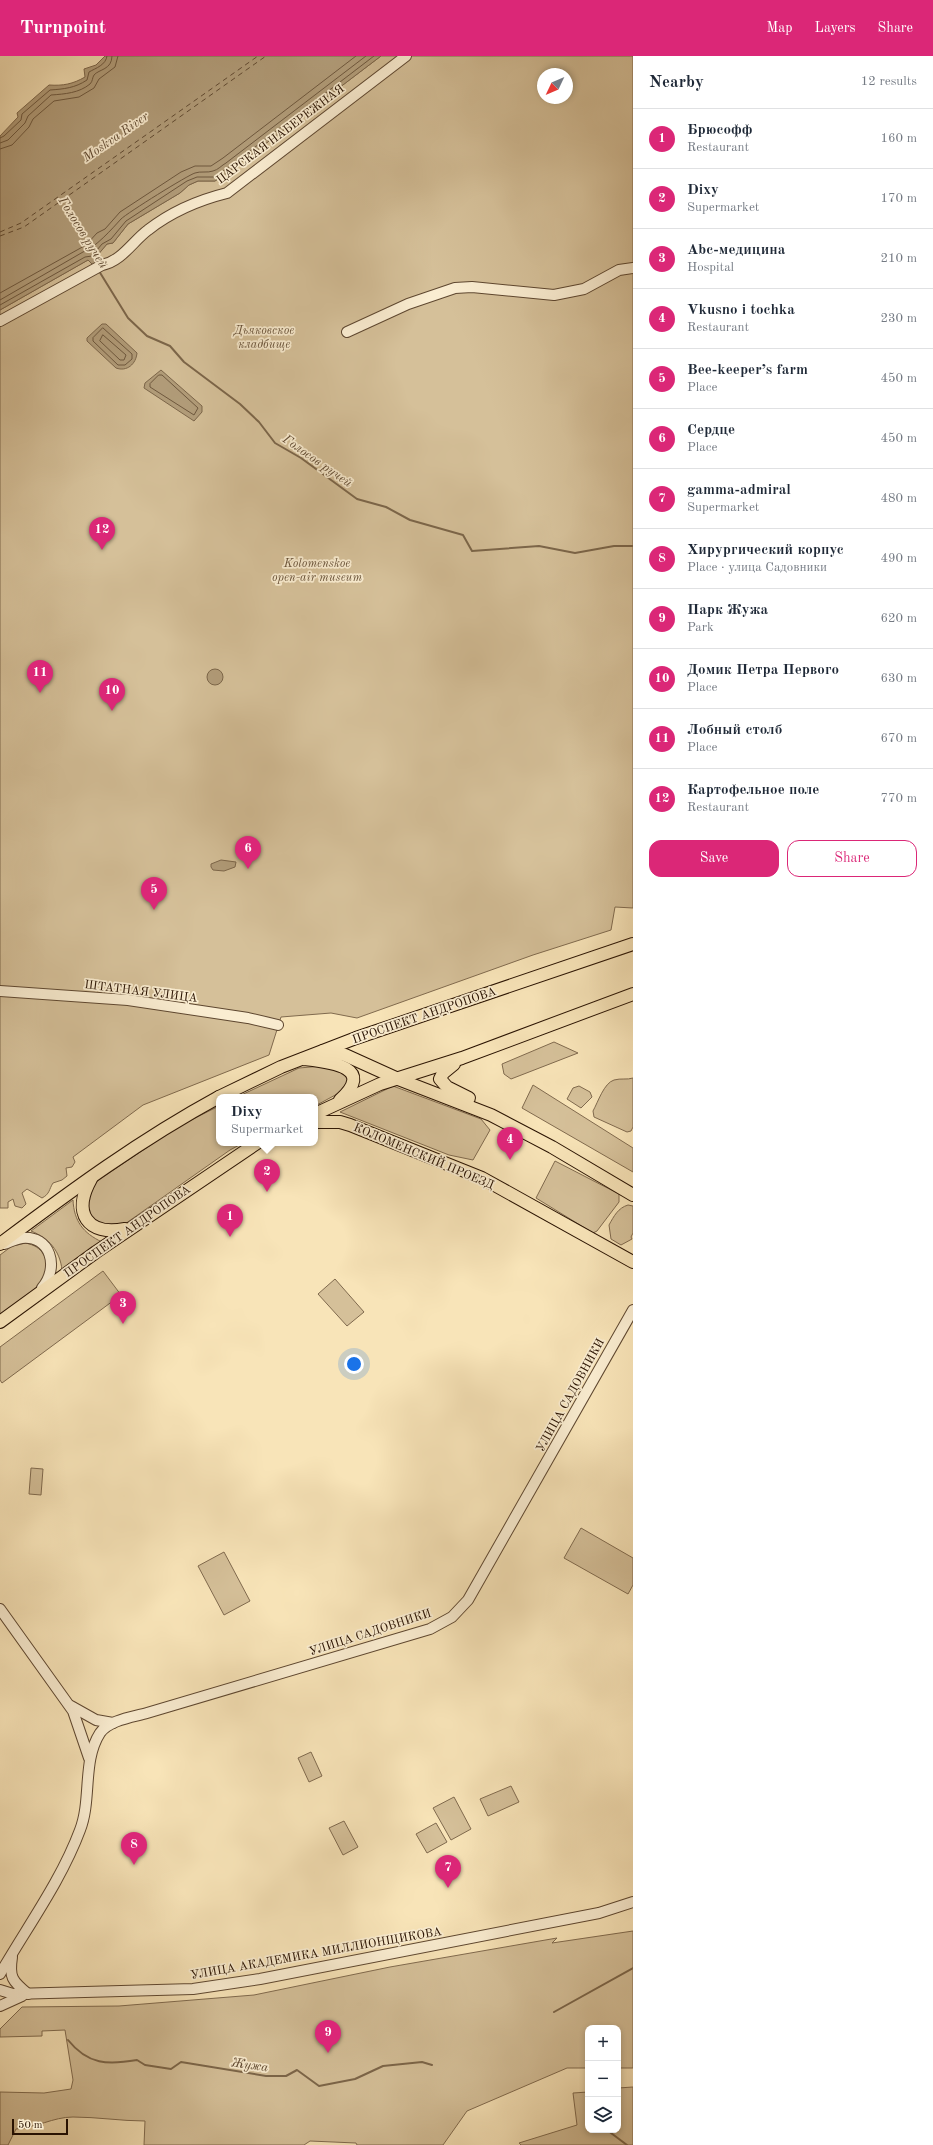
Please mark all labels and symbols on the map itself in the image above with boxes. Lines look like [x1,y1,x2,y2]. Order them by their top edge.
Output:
north arrow [537,68,573,104]
street label: ЦАРСКАЯ НАБЕРЕЖНАЯ [215,83,347,187]
water label: Moskva River [80,110,151,165]
water label: Голосов ручей [55,194,110,271]
park label: Дьяковское кладбище [232,325,294,351]
water label: Голосов ручей [279,432,355,490]
pin: 12 [89,517,115,550]
park label: Kolomenskoe open-air museum [272,558,362,584]
pin: 11 [27,660,53,693]
pin: 10 [99,678,125,711]
pin: 6 [235,836,261,869]
pin: 5 [141,877,167,910]
street label: ШТАТНАЯ УЛИЦА [84,979,198,1005]
street label: ПРОСПЕКТ АНДРОПОВА [351,986,498,1046]
street label: КОЛОМЕНСКИЙ ПРОЕЗД [352,1119,497,1192]
pin: 4 [497,1127,523,1160]
pin: 2 [254,1159,280,1192]
street label: ПРОСПЕКТ АНДРОПОВА [62,1183,193,1280]
pin: 1 [217,1204,243,1237]
pin: 3 [110,1291,136,1324]
street label: УЛИЦА САДОВНИКИ [535,1337,607,1454]
your location [344,1354,364,1374]
street label: УЛИЦА САДОВНИКИ [308,1608,433,1658]
pin: 8 [121,1832,147,1865]
pin: 7 [435,1855,461,1888]
street label: УЛИЦА АКАДЕМИКА МИЛЛИОНЩИКОВА [190,1926,443,1982]
pin: 9 [315,2020,341,2053]
water label: Жужа [230,2056,269,2075]
scale bar [12,2117,68,2136]

